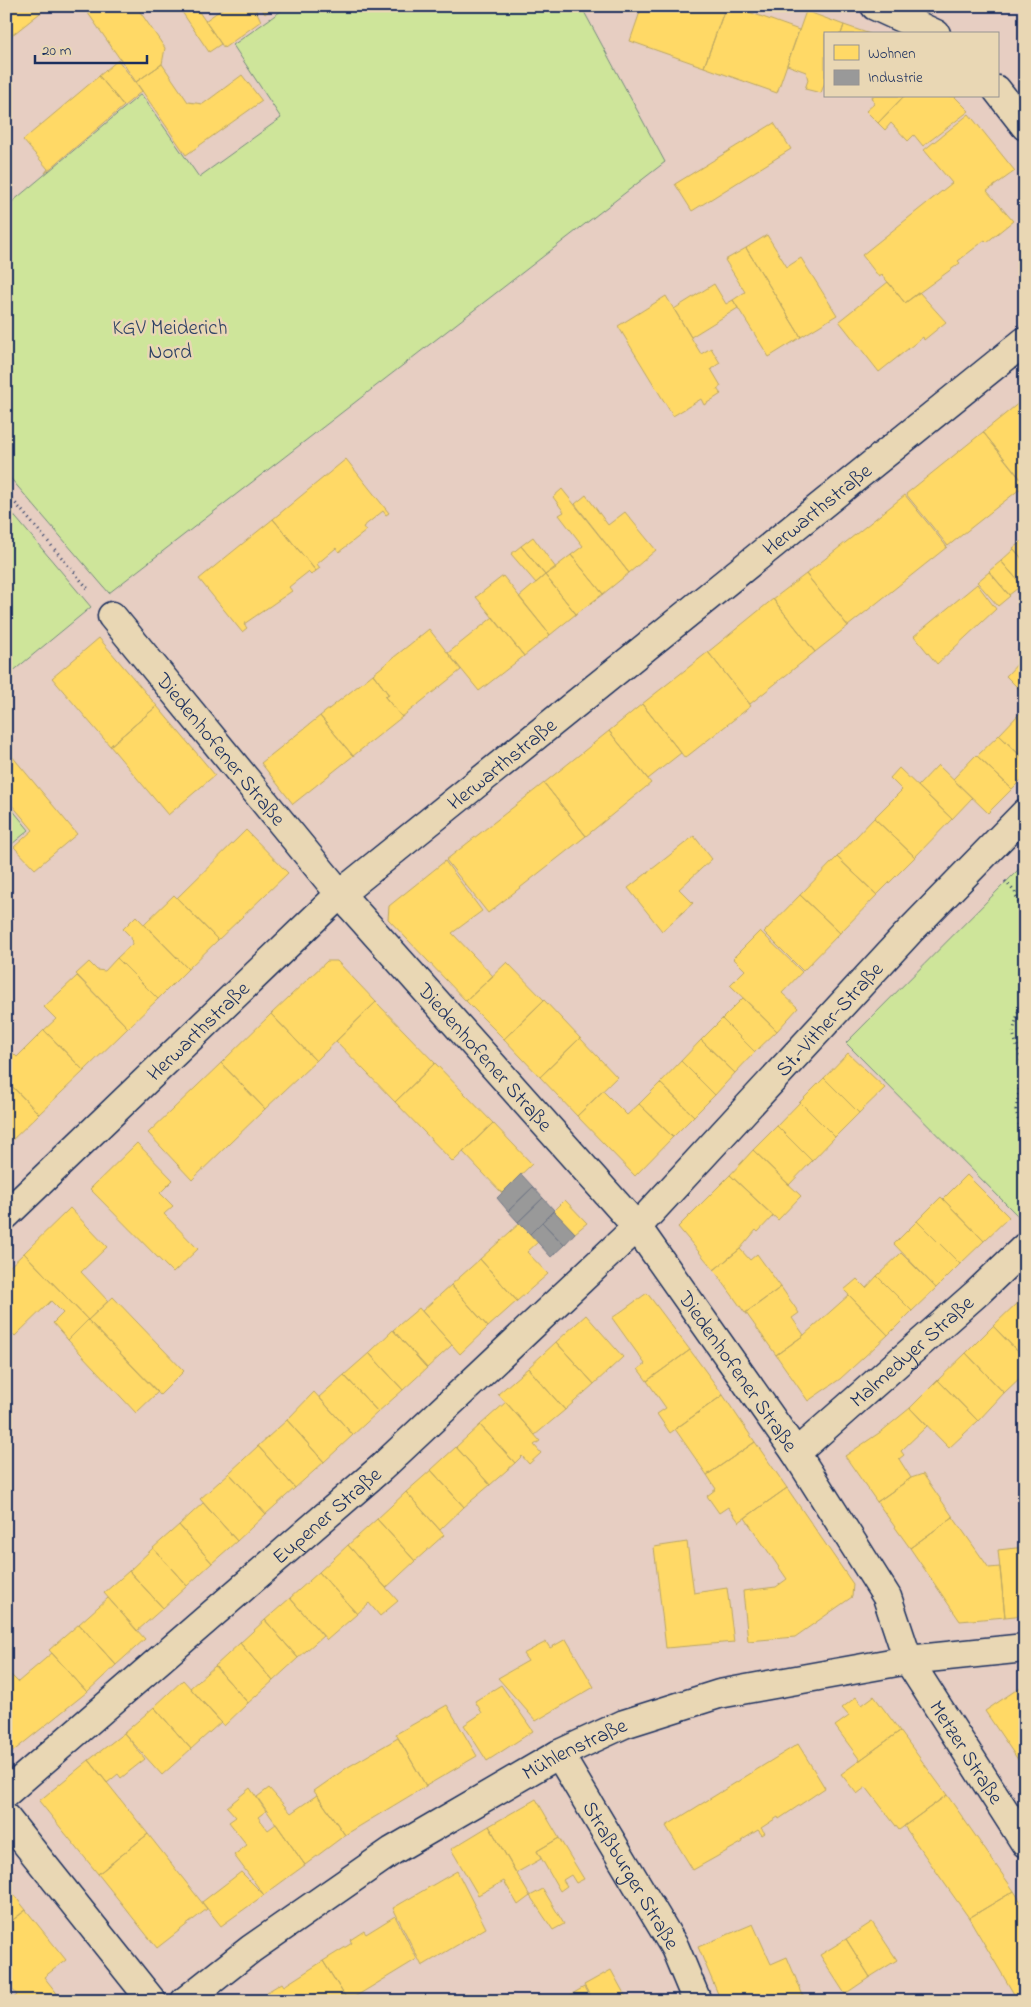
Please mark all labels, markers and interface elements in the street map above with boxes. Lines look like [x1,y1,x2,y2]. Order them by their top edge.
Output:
scale bar [35,32,148,64]
legend [824,32,998,98]
text: 20 m [42,40,72,62]
text: Wohnen [868,43,916,65]
text: Industrie [868,67,923,89]
park label: KGV Meiderich Nord [112,314,228,368]
street label: Herwarthstraße [757,457,880,564]
street label: Diedenhofener Straße [147,666,292,834]
street label: Herwarthstraße [442,711,564,818]
street label: St.-Vither-Straße [770,956,892,1084]
street label: Herwarthstraße [141,975,258,1089]
street label: Diedenhofener Straße [409,976,559,1140]
street label: Diedenhofener Straße [669,1285,804,1459]
street label: Malmedyer Straße [844,1289,982,1416]
street label: Eupener Straße [267,1461,389,1573]
street label: Metzer Straße [921,1695,1010,1811]
street label: Mühlenstraße [517,1711,633,1789]
street label: Straßburger Straße [574,1796,686,1957]

